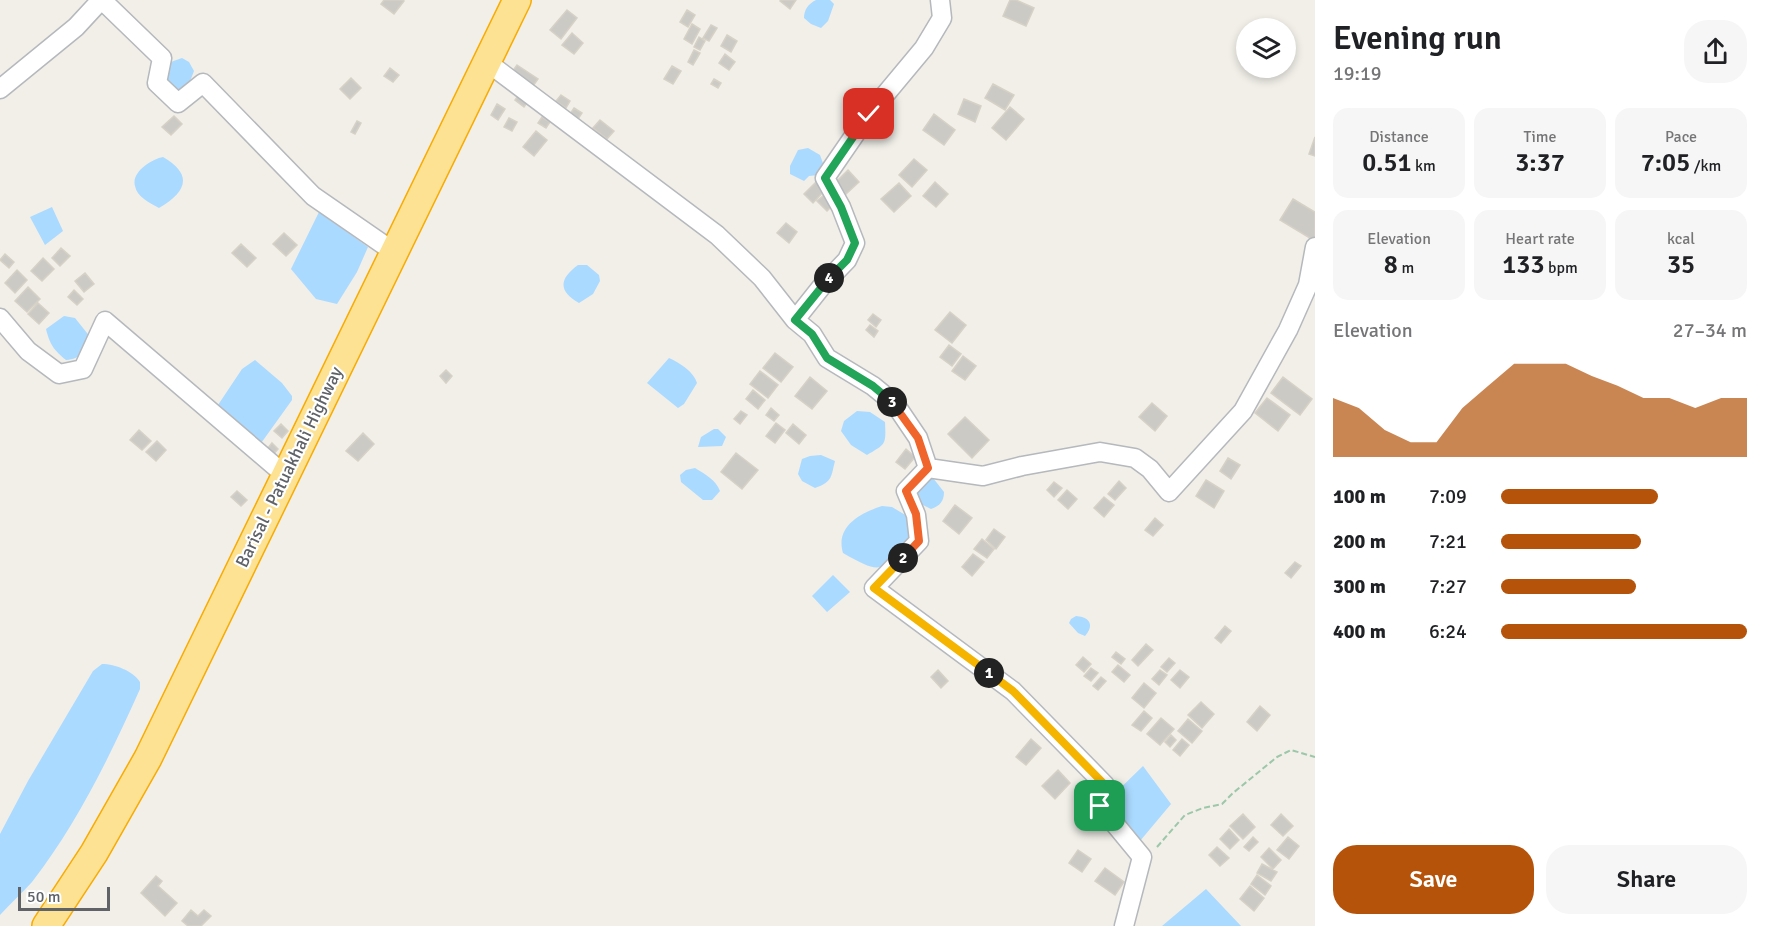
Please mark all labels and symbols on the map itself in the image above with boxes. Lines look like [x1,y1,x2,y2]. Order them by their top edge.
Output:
pin [843,88,894,139]
pin: 4 [814,263,844,293]
street label: Barisal - Patuakhali Highway [231,363,347,571]
pin: 3 [877,387,907,417]
pin: 2 [888,543,918,573]
pin: 1 [974,658,1004,688]
pin [1074,780,1125,831]
scale bar [18,884,110,912]

